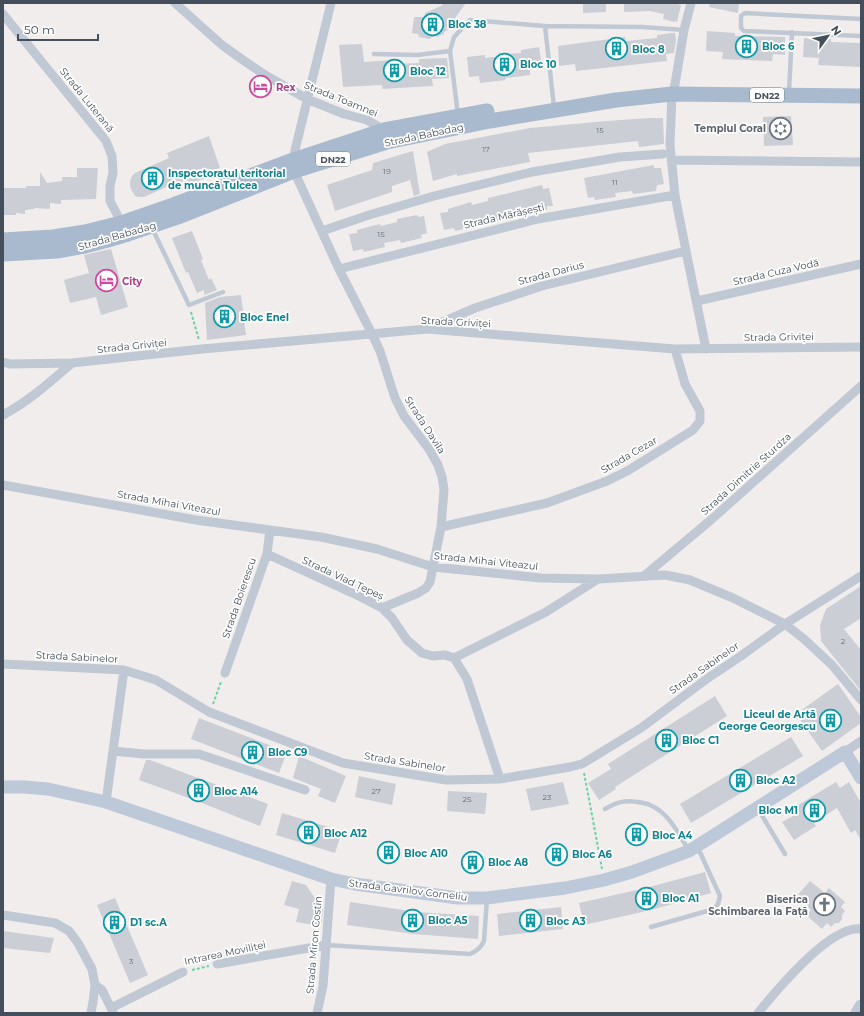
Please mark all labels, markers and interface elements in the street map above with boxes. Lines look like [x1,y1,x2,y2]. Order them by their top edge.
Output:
building icon: Bloc 38 [420,11,446,37]
scale bar [18,16,98,42]
north arrow [808,16,848,56]
place label: Bloc 38 [448,18,487,31]
text: 50 m [24,22,55,37]
text: N [828,23,845,38]
building icon: Bloc 6 [733,33,759,59]
building icon: Bloc 8 [604,36,630,62]
place label: Bloc 6 [762,40,795,53]
place label: Bloc 8 [632,43,665,56]
building icon: Bloc 10 [492,51,518,77]
building icon: Bloc 12 [382,58,408,84]
place label: Bloc 10 [520,58,557,71]
street label: Strada Luterană [57,65,117,135]
place label: Bloc 12 [410,65,446,78]
hotel icon: Rex [247,74,273,100]
street label: Strada Toamnei [302,78,380,120]
place label: Rex [276,81,296,94]
road number: DN22 [750,88,784,102]
synagogue icon: Templul Coral [768,115,794,141]
street label: Strada Babadag [383,120,465,150]
place label: Templul Coral [694,122,766,135]
house number: 15 [596,125,604,135]
house number: 17 [482,144,490,154]
road number: DN22 [316,152,350,166]
building icon: Inspectoratul teritorial de muncă Tulcea [139,166,165,192]
house number: 19 [383,166,391,176]
place label: Inspectoratul teritorial de muncă Tulcea [168,167,286,192]
house number: 11 [612,177,618,187]
street label: Strada Mărășești [462,200,546,232]
street label: Strada Babadag [76,219,158,253]
house number: 15 [377,229,385,239]
street label: Strada Cuza Vodă [732,256,820,288]
street label: Strada Darius [517,258,585,288]
hotel icon: City [93,268,119,294]
place label: City [122,275,143,288]
building icon: Bloc Enel [212,304,238,330]
place label: Bloc Enel [240,311,289,324]
street label: Strada Griviței [421,314,491,330]
street label: Strada Griviței [744,330,814,344]
street label: Strada Griviței [97,336,167,356]
street label: Strada Davila [402,394,448,456]
street label: Strada Dimitrie Sturdza [698,430,794,518]
street label: Strada Cezar [599,434,659,476]
street label: Strada Mihai Viteazul [116,487,222,519]
street label: Strada Mihai Viteazul [433,549,539,573]
street label: Strada Vlad Țepeș [300,553,386,603]
street label: Strada Boierescu [219,556,259,640]
house number: 2 [841,636,846,646]
street label: Strada Sabinelor [667,639,741,697]
street label: Strada Sabinelor [36,648,118,666]
building icon: Liceul de Artă George Georgescu [818,707,844,733]
place label: Liceul de Artă George Georgescu [719,708,816,733]
building icon: Bloc C1 [654,727,680,753]
place label: Bloc C1 [682,734,719,747]
building icon: Bloc C9 [239,739,265,765]
place label: Bloc C9 [268,746,307,759]
street label: Strada Sabinelor [363,749,447,775]
building icon: Bloc A2 [728,767,754,793]
place label: Bloc A2 [756,774,796,787]
building icon: Bloc A14 [186,778,212,804]
place label: Bloc A14 [214,785,258,798]
house number: 27 [371,786,381,796]
house number: 23 [542,792,552,802]
house number: 25 [462,794,472,804]
building icon: Bloc M1 [801,797,827,823]
place label: Bloc M1 [759,804,798,817]
building icon: Bloc A12 [296,820,322,846]
building icon: Bloc A4 [624,822,650,848]
place label: Bloc A12 [324,827,367,840]
place label: Bloc A4 [652,829,692,842]
building icon: Bloc A10 [375,840,401,866]
building icon: Bloc A6 [544,841,570,867]
place label: Bloc A10 [404,847,448,860]
place label: Bloc A6 [572,848,612,861]
building icon: Bloc A8 [459,849,485,875]
place label: Bloc A8 [488,856,529,869]
street label: Strada Gavrilov Corneliu [348,876,468,904]
building icon: Bloc A1 [634,885,660,911]
place label: Bloc A1 [662,892,699,905]
church icon: Biserica Schimbarea la Față [811,892,837,918]
place label: Biserica Schimbarea la Față [708,893,808,918]
street label: Strada Miron Costin [303,895,325,995]
building icon: Bloc A5 [400,907,426,933]
building icon: Bloc A3 [517,908,543,934]
building icon: D1 sc.A [102,909,128,935]
place label: Bloc A5 [428,914,468,927]
place label: Bloc A3 [546,915,586,928]
place label: D1 sc.A [130,916,167,929]
street label: Intrarea Moviliței [183,938,267,968]
house number: 3 [129,956,134,966]

